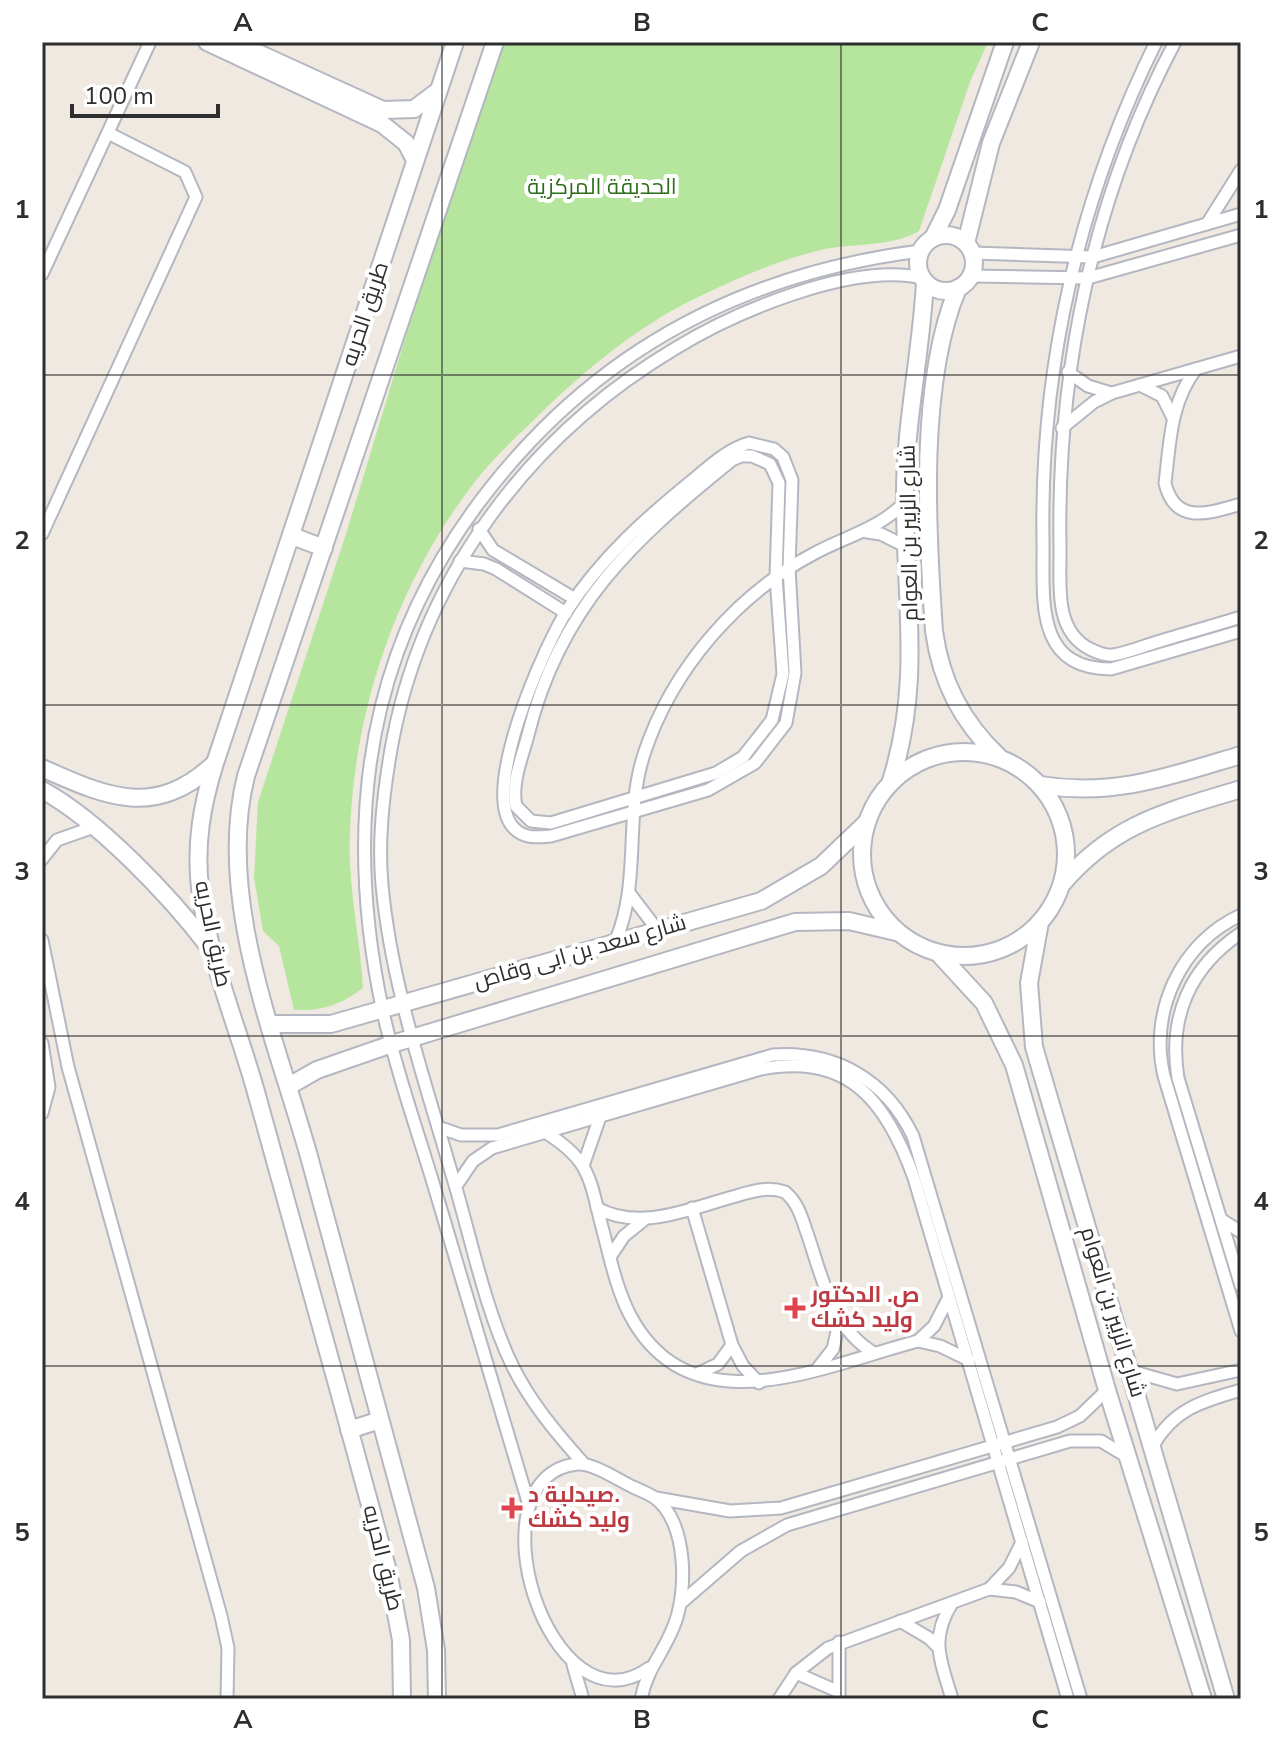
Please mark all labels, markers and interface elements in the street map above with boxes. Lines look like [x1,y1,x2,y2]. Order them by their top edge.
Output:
text: A [233,5,253,40]
text: B [633,5,651,40]
text: C [1031,5,1049,40]
scale bar [72,68,218,118]
text: 100 m [84,80,154,112]
park label: الحديقة المركزية [527,172,677,202]
text: 1 [14,192,30,227]
text: 1 [1253,192,1269,227]
street label: طريق الحريه [334,258,396,370]
street label: شارع الزبير بن العوام [892,444,926,622]
text: 2 [14,523,30,558]
text: 2 [1253,523,1269,558]
text: 3 [14,854,30,889]
text: 3 [1253,854,1269,889]
street label: طريق الحريه [187,878,239,990]
street label: شارع سعد بن ابى وقاص [470,907,690,997]
text: 4 [14,1184,30,1219]
text: 4 [1253,1184,1269,1219]
street label: شارع الزبير بن العوام [1073,1223,1153,1401]
place label: ص. الدكتور وليد كشك [810,1280,920,1335]
marker: ص. الدكتور وليد كشك [786,1299,804,1317]
place label: صيدلية د. وليد كشك [528,1480,630,1535]
marker: صيدلية د. وليد كشك [503,1499,521,1517]
street label: طريق الحريه [355,1502,411,1614]
text: 5 [14,1515,30,1550]
text: 5 [1253,1515,1269,1550]
text: A [233,1702,253,1737]
text: B [633,1702,651,1737]
text: C [1031,1702,1049,1737]

